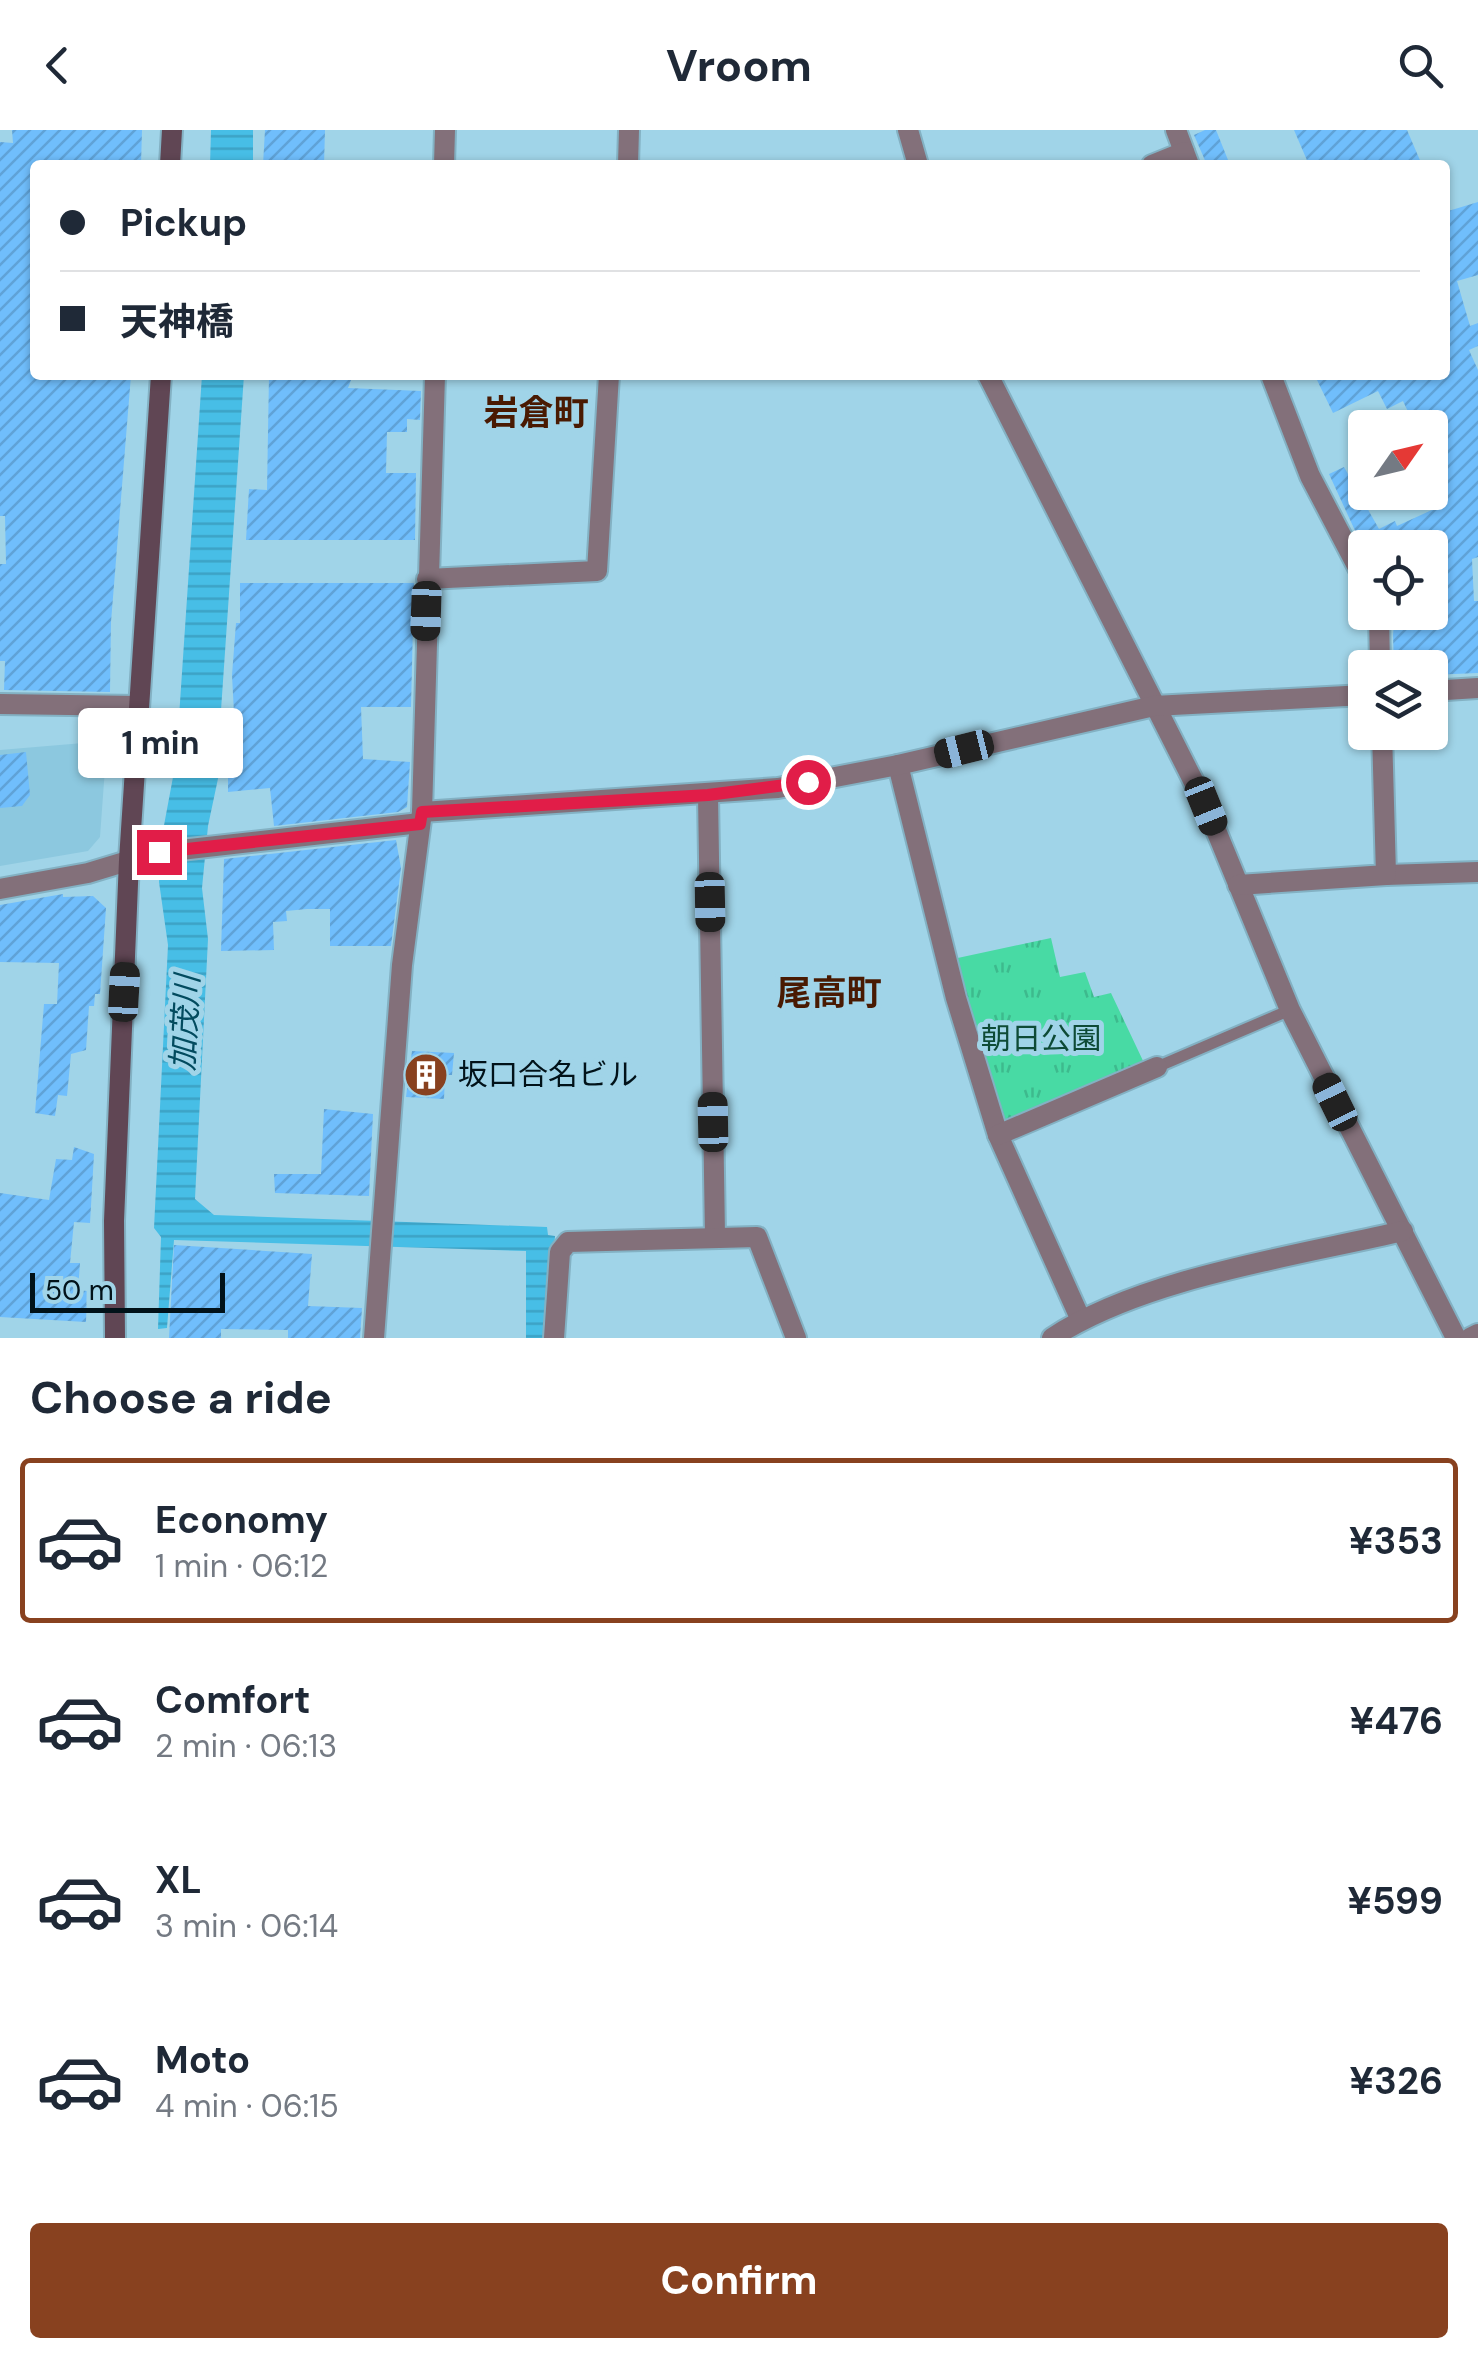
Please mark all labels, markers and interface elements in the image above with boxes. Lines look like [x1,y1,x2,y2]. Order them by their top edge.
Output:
text: Vroom [666,36,812,95]
icon: back [30,38,85,93]
icon: search [1393,38,1448,93]
text: Pickup [120,198,247,248]
text: 天神橋 [120,297,234,347]
district label: 岩倉町 [483,390,589,436]
north arrow [1348,410,1448,510]
map controls [1348,410,1448,750]
button: locate [1348,530,1448,630]
car [410,580,442,642]
button: layers [1348,650,1448,750]
callout: 1 min [76,707,242,777]
text: 1 min [122,722,199,764]
car [931,727,997,771]
route start [786,760,831,805]
car [1181,773,1231,839]
route end [137,830,182,875]
car [694,872,726,932]
car [107,961,141,1023]
district label: 尾高町 [776,970,882,1016]
water label: 加茂川 [162,971,209,1072]
park label: 朝日公園 [981,1019,1101,1058]
building icon: 坂口合名ビル [403,1052,449,1098]
place label: 坂口合名ビル [458,1055,638,1094]
car [1308,1068,1362,1136]
car [697,1092,729,1152]
scale bar [30,1268,225,1312]
text: 50 m [45,1272,114,1309]
text: Choose a ride [30,1368,332,1427]
text: Economy [155,1495,328,1545]
icon: car [35,1496,125,1586]
text: ¥353 [1349,1516,1443,1566]
text: 1 min · 06:12 [155,1545,328,1587]
text: Comfort [155,1675,311,1725]
icon: car [35,1676,125,1766]
text: ¥476 [1350,1696,1443,1746]
text: 2 min · 06:13 [155,1725,337,1767]
text: XL [155,1855,202,1905]
icon: car [35,1856,125,1946]
text: ¥599 [1347,1876,1443,1926]
text: 3 min · 06:14 [155,1905,338,1947]
text: Moto [155,2035,250,2085]
icon: car [35,2036,125,2126]
text: ¥326 [1349,2056,1443,2106]
text: 4 min · 06:15 [155,2085,339,2127]
button: Confirm [30,2223,1448,2338]

